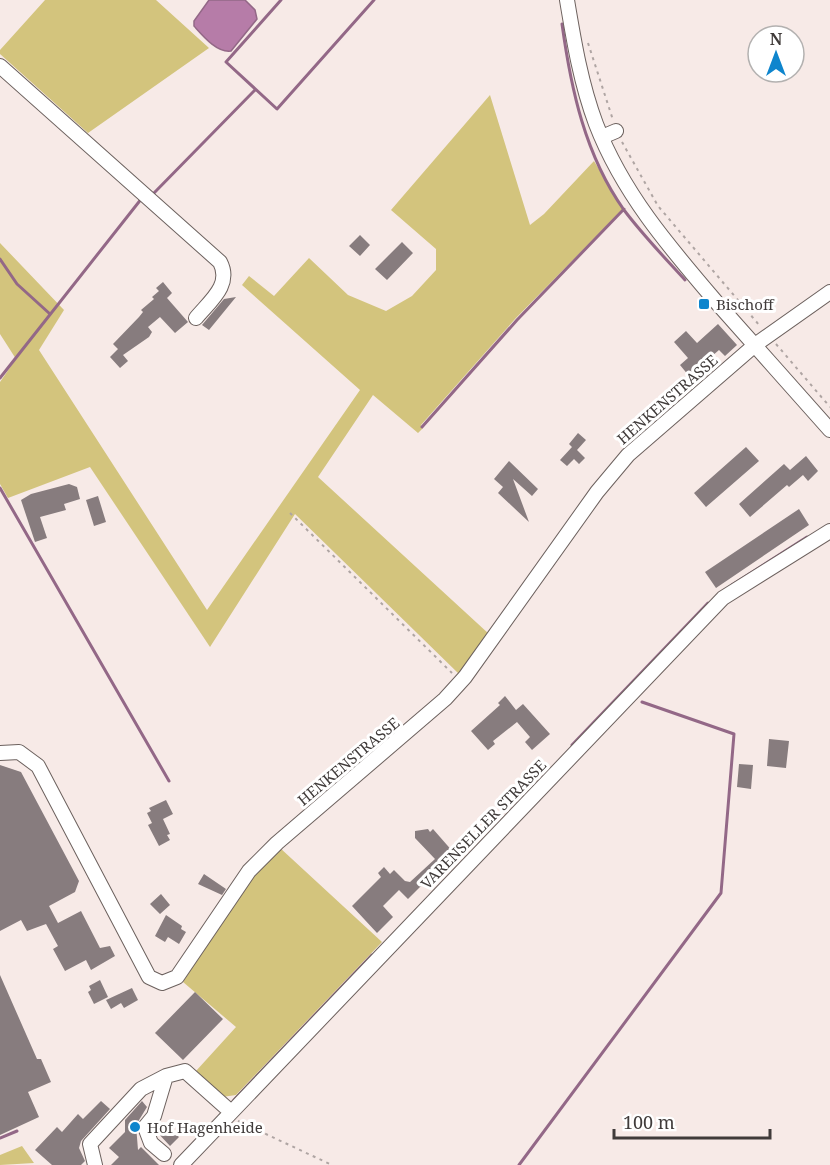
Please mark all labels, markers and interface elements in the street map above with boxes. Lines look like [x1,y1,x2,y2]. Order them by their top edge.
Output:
north arrow [746,24,806,84]
text: N [770,28,783,50]
place label: Bischoff [716,294,775,314]
marker: Bischoff [697,297,711,311]
street label: HENKENSTRASSE [612,350,722,448]
street label: HENKENSTRASSE [293,712,403,810]
street label: VARENSELLER STRASSE [416,755,550,893]
scale bar [614,1102,770,1140]
text: 100 m [623,1110,675,1134]
place label: Hof Hagenheide [147,1117,263,1137]
marker: Hof Hagenheide [128,1120,142,1134]

